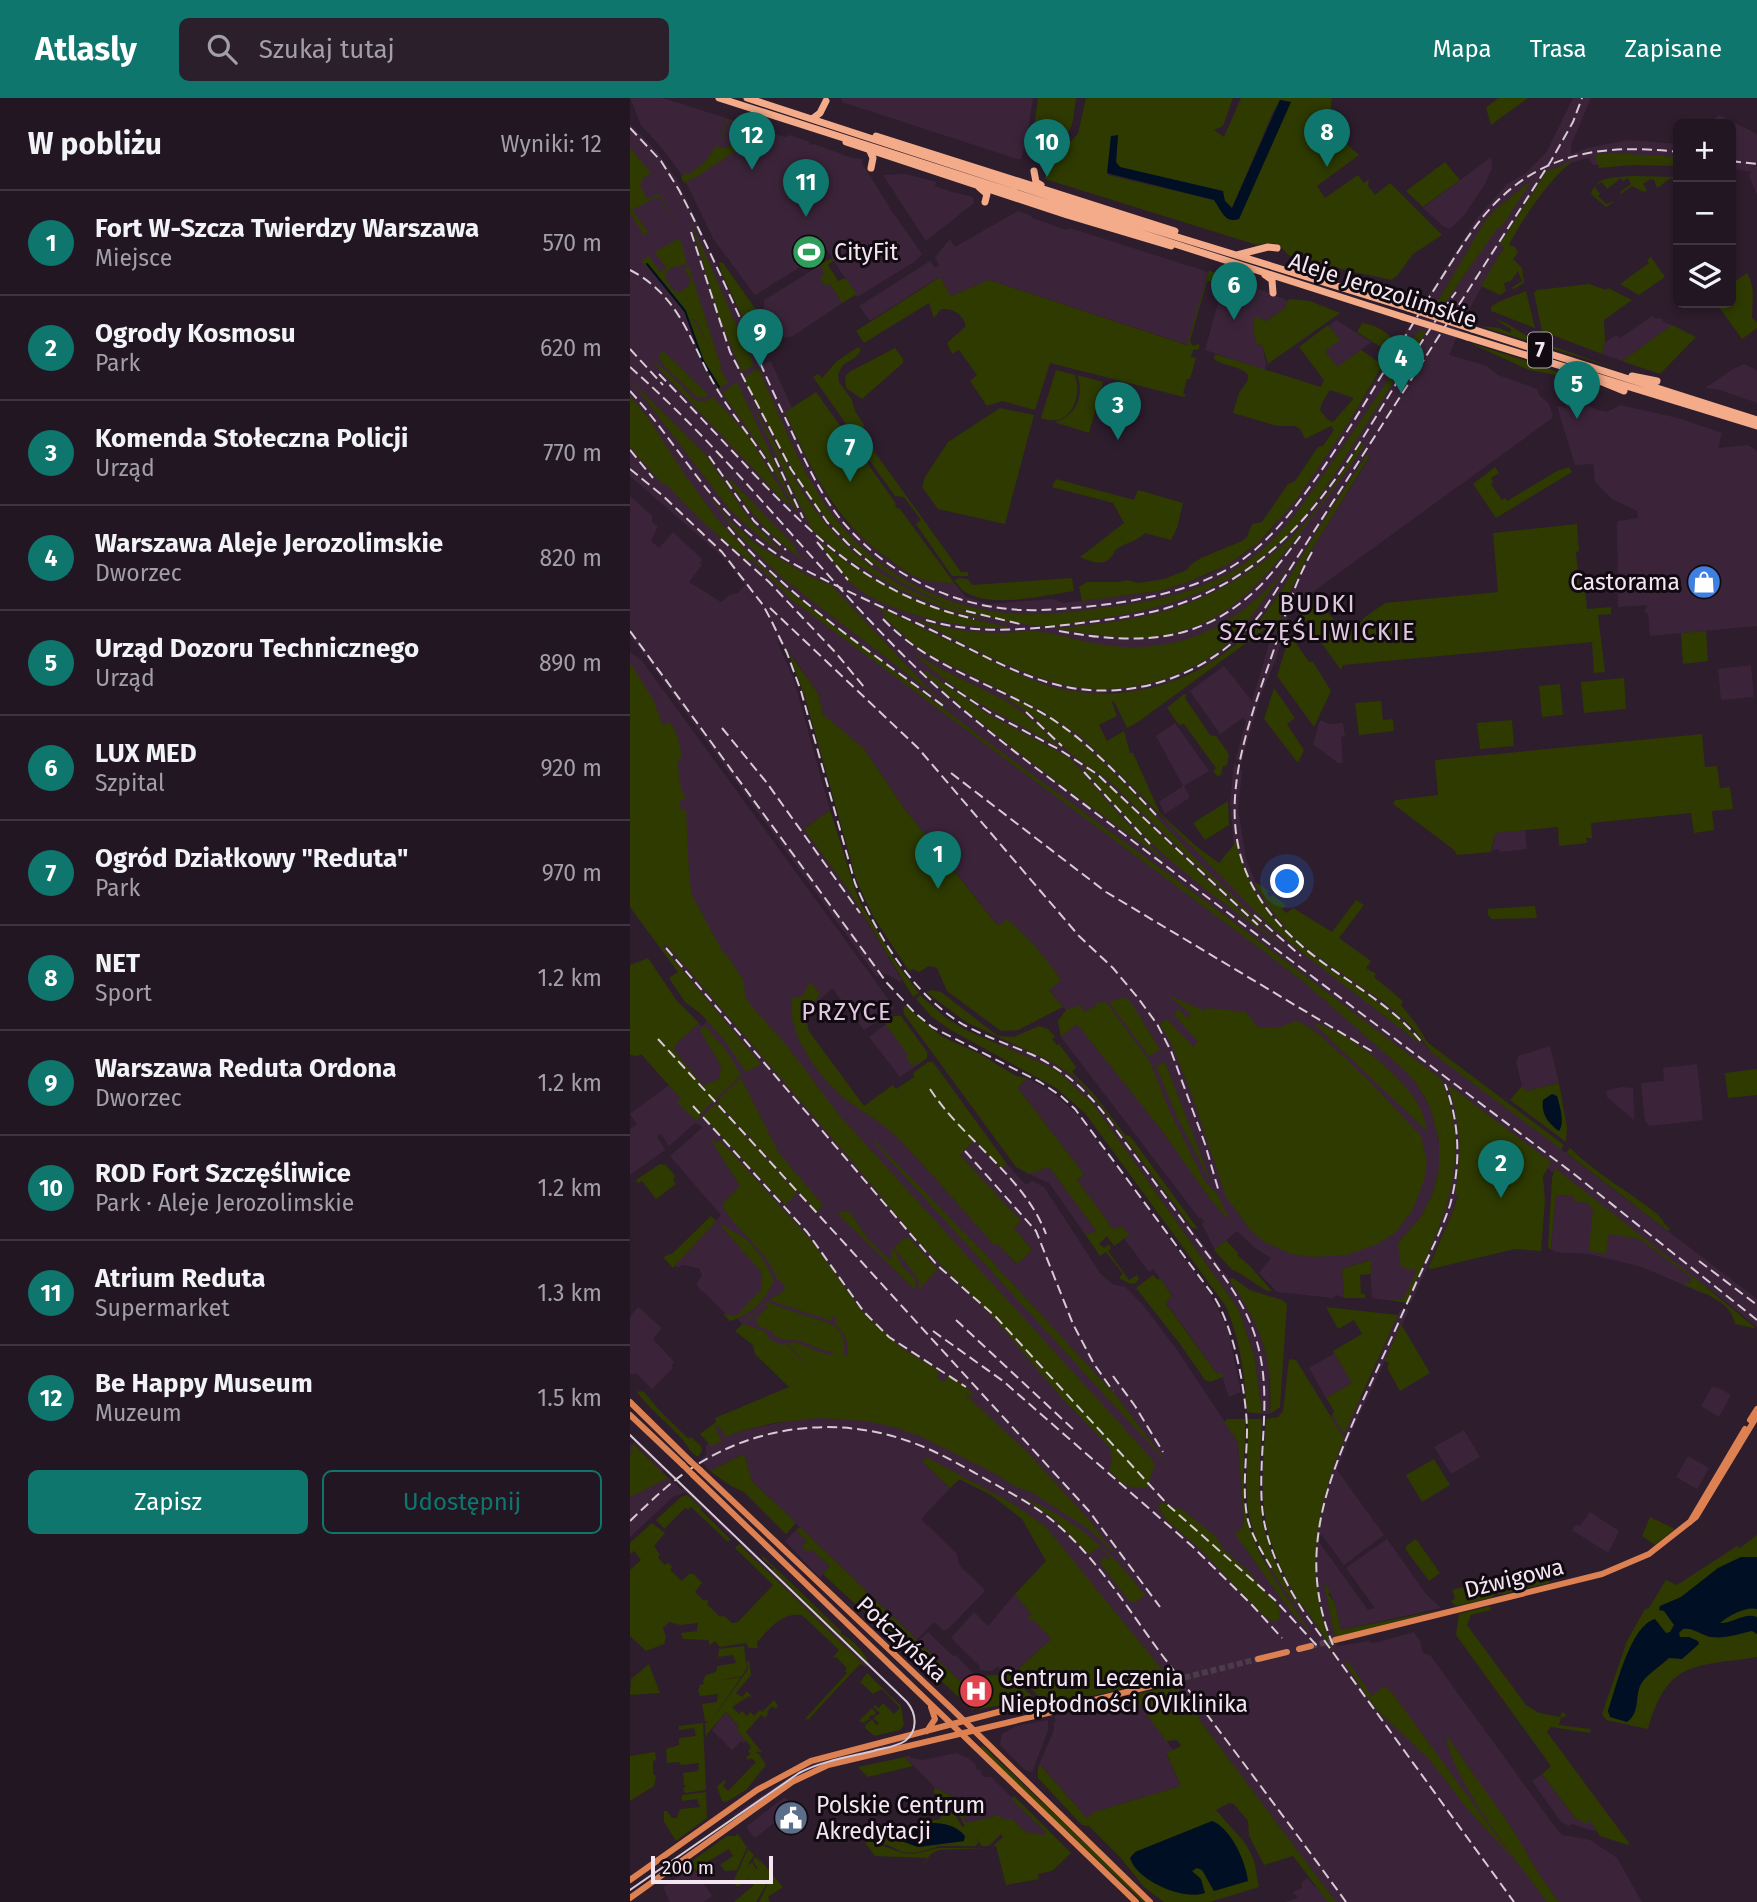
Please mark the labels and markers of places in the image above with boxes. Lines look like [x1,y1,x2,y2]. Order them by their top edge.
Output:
pin: 8 [1304,109,1350,167]
pin: 12 [729,112,775,170]
pin: 10 [1024,119,1070,177]
pin: 11 [783,159,829,217]
sports icon: CityFit [790,233,828,271]
place label: CityFit [834,238,899,266]
pin: 6 [1211,262,1257,320]
pin: 9 [737,309,783,367]
pin: 4 [1378,335,1424,393]
pin: 5 [1554,361,1600,419]
pin: 3 [1095,382,1141,440]
pin: 7 [827,424,873,482]
shop icon: Castorama [1685,563,1723,601]
place label: Castorama [1570,568,1680,596]
pin: 1 [915,831,961,889]
pin: 2 [1478,1140,1524,1198]
place label: Centrum Leczenia Niepłodności OVIklinika [1000,1664,1248,1718]
hospital icon: Centrum Leczenia Niepłodności OVIklinika [957,1672,995,1710]
place label: Polskie Centrum Akredytacji [816,1791,985,1845]
public building icon: Polskie Centrum Akredytacji [772,1799,810,1837]

